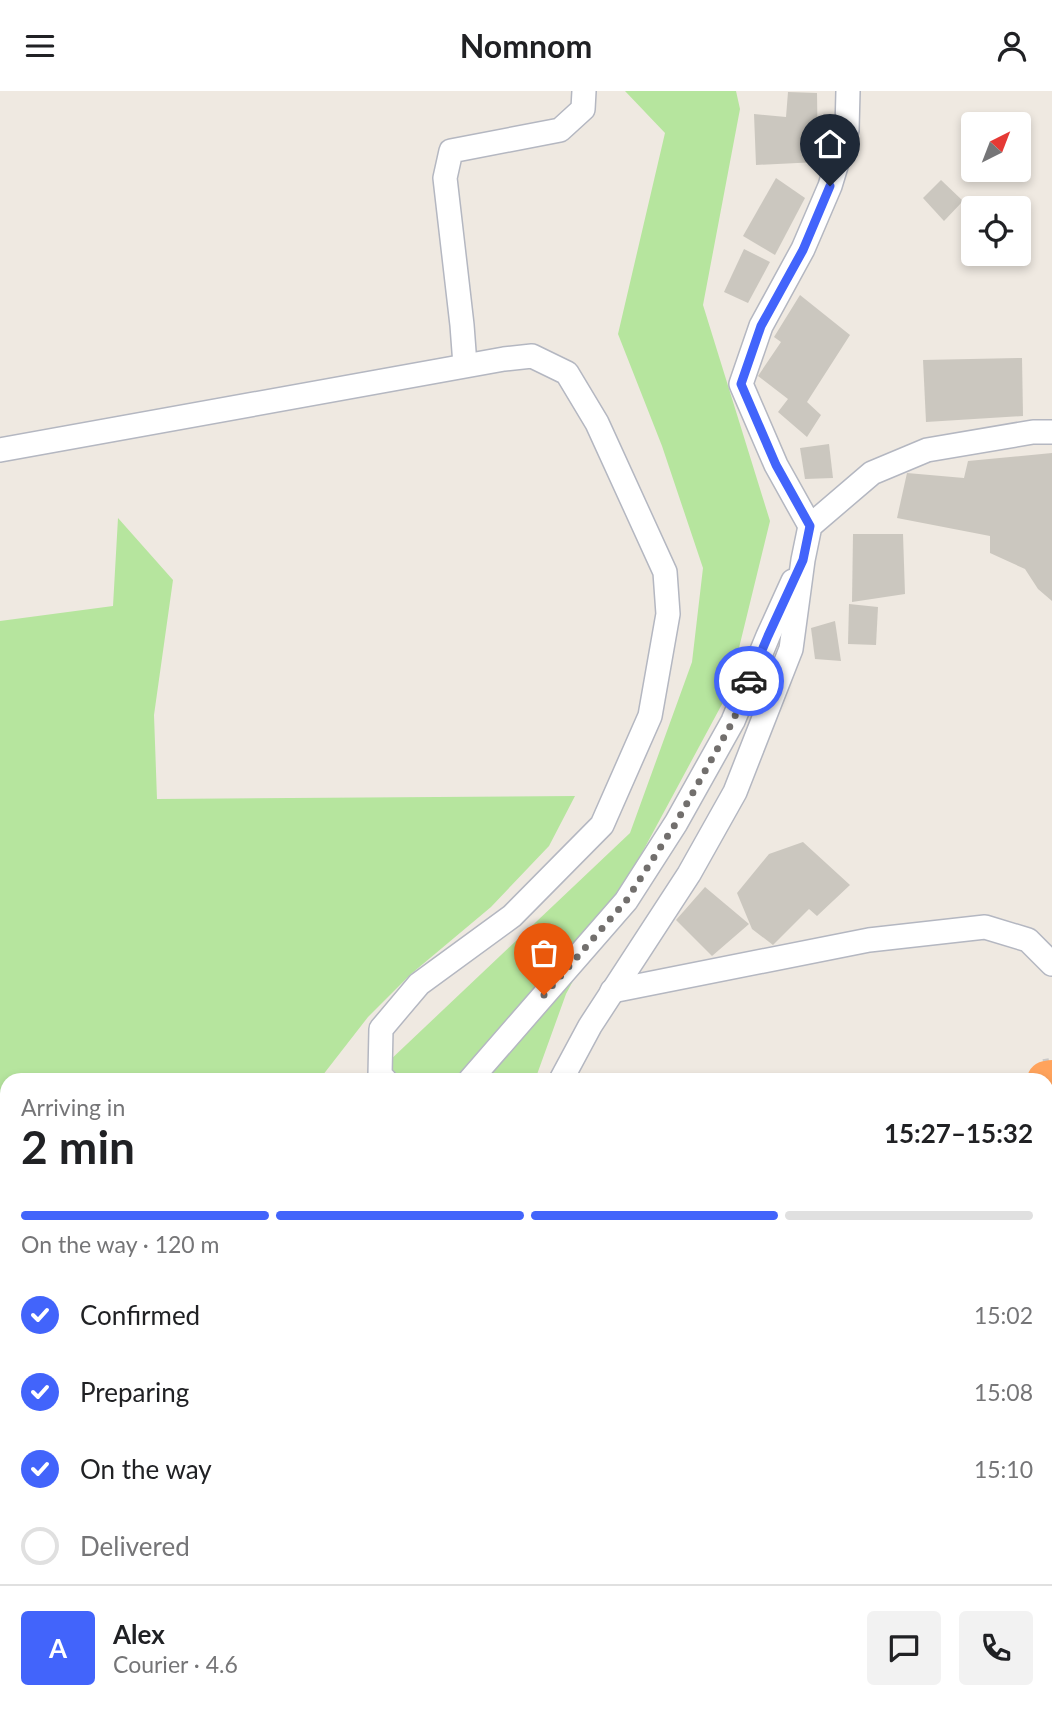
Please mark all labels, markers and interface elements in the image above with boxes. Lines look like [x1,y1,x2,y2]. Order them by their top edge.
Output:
text: Nomnom [460,26,592,65]
icon: menu [21,27,59,65]
icon: person [993,27,1031,65]
north arrow [961,112,1031,182]
map controls [961,112,1031,266]
pin [800,114,860,186]
icon: home [811,125,849,163]
button: locate [961,196,1031,266]
courier [714,646,784,716]
icon: car [730,662,768,700]
pin [514,923,574,995]
icon: bag [525,934,563,972]
text: Arriving in [21,1093,125,1121]
text: 15:27–15:32 [884,1117,1033,1149]
text: 2 min [21,1119,135,1174]
text: On the way · 120 m [21,1230,220,1258]
icon: check [21,1296,59,1334]
text: Confirmed [80,1299,200,1331]
text: 15:02 [974,1301,1033,1329]
icon: check [21,1373,59,1411]
text: Preparing [80,1376,189,1408]
text: 15:08 [974,1378,1033,1406]
icon: check [21,1450,59,1488]
text: On the way [80,1453,212,1485]
text: 15:10 [974,1455,1033,1483]
text: Delivered [80,1530,190,1562]
button: chat [867,1611,941,1685]
button: phone [959,1611,1033,1685]
text: Alex [113,1618,165,1650]
text: A [49,1632,67,1664]
text: Courier · 4.6 [113,1650,238,1678]

